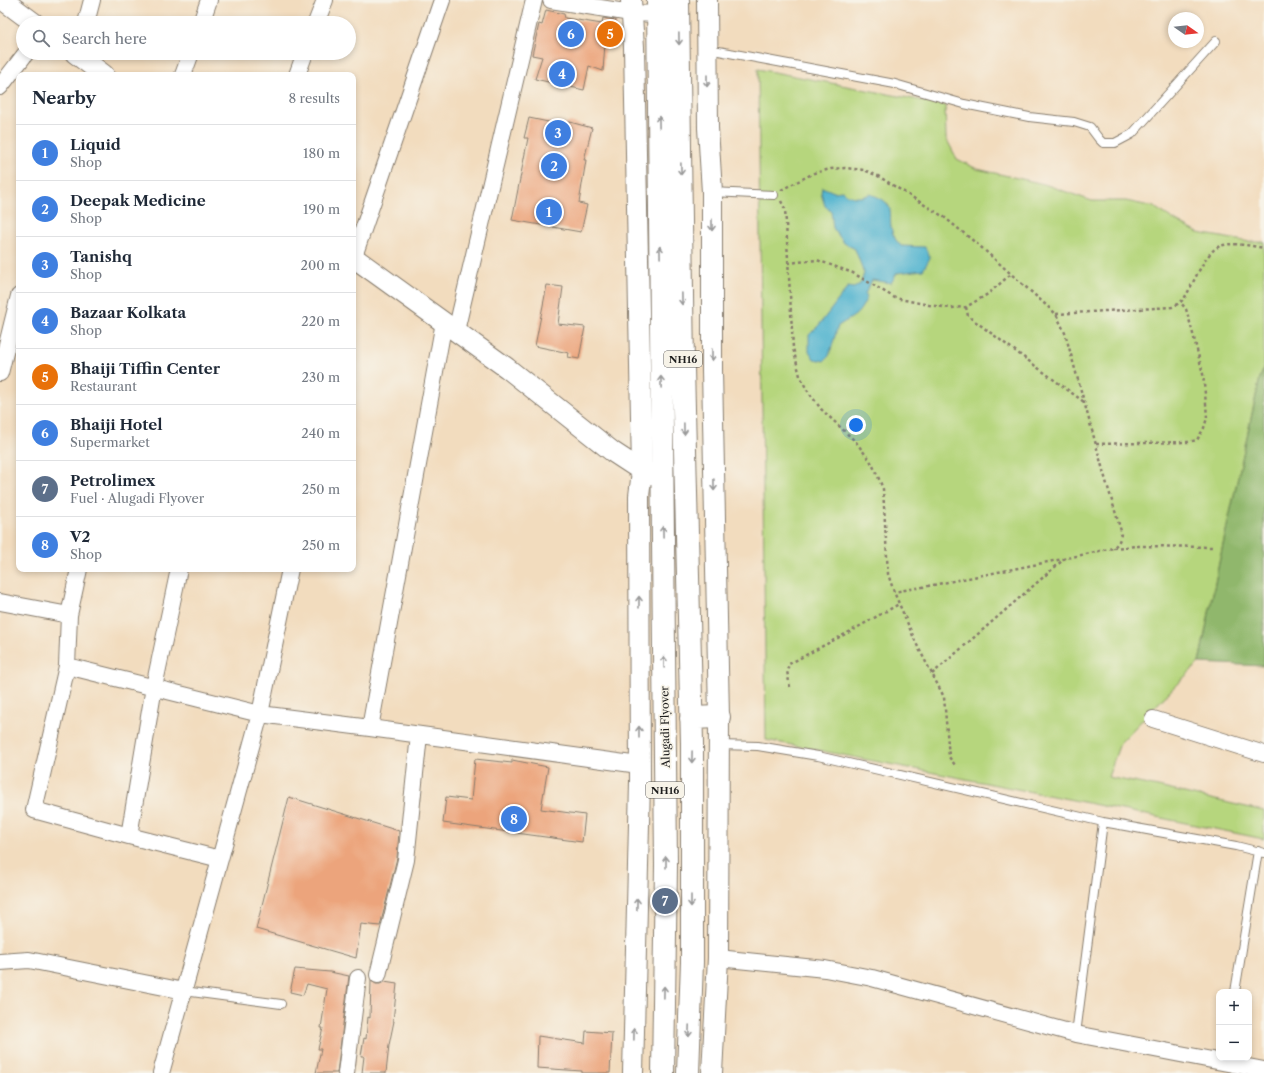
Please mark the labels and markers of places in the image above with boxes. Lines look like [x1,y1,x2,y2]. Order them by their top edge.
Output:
pin: 6 [558,19,584,49]
pin: 5 [597,19,623,49]
pin: 4 [549,59,575,89]
pin: 3 [545,118,571,148]
pin: 2 [541,151,567,181]
pin: 1 [536,197,562,227]
pin: 8 [501,804,527,834]
pin: 7 [652,886,678,916]

